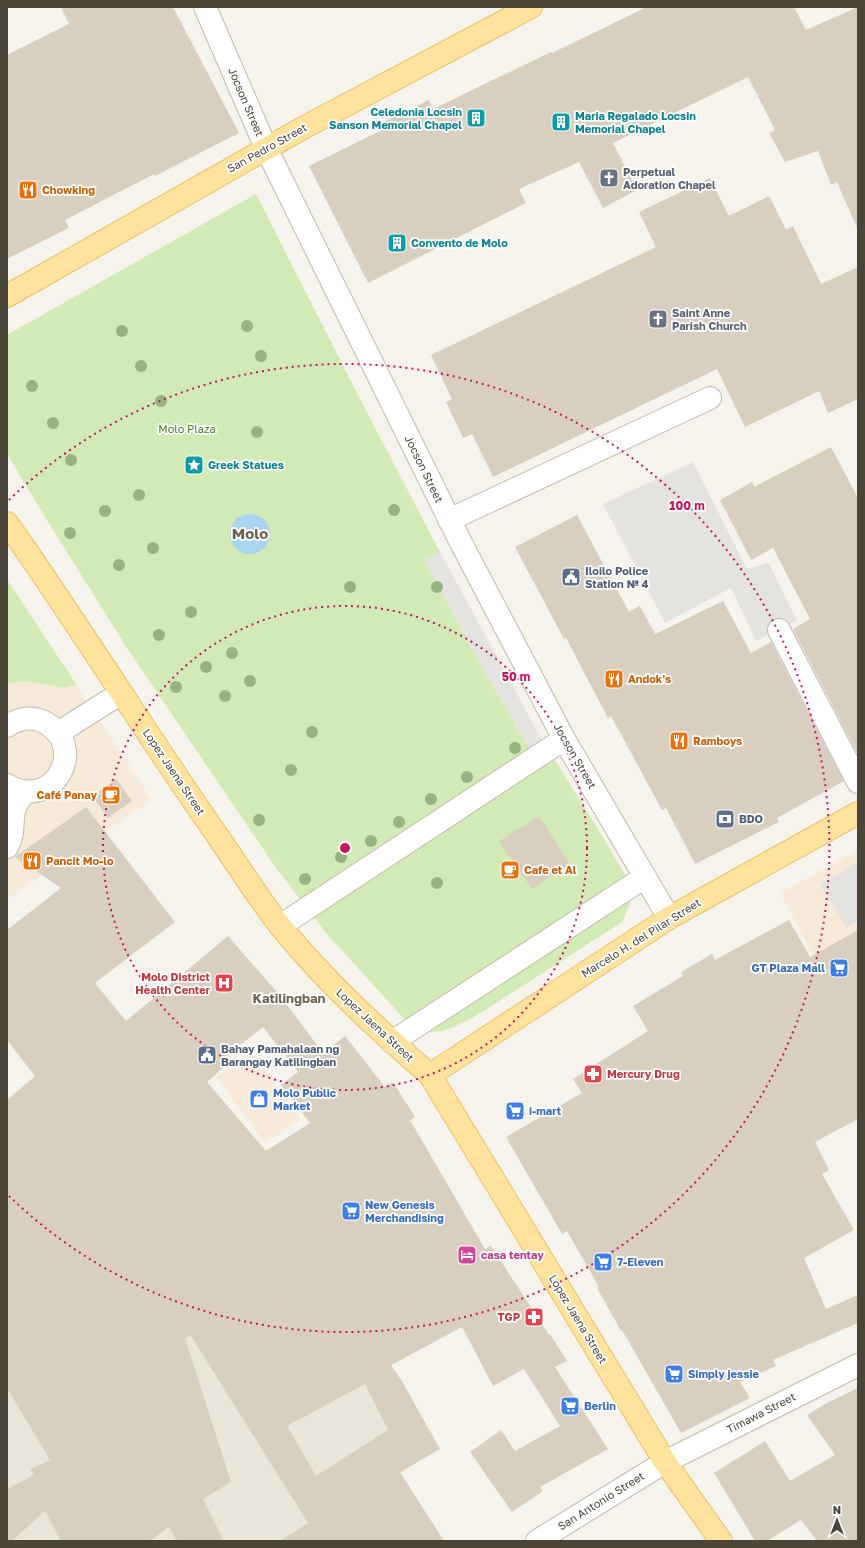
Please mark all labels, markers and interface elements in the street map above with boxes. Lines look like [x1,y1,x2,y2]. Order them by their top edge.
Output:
street label: Jocson Street [226,66,267,138]
place label: Celedonia Locsin Sanson Memorial Chapel [329,105,462,131]
building icon: Celedonia Locsin Sanson Memorial Chapel [465,107,487,129]
place label: Maria Regalado Locsin Memorial Chapel [575,109,696,135]
building icon: Maria Regalado Locsin Memorial Chapel [550,111,572,133]
street label: San Pedro Street [225,120,309,175]
place label: Perpetual Adoration Chapel [623,165,716,191]
church icon: Perpetual Adoration Chapel [598,167,620,189]
restaurant icon: Chowking [17,179,39,201]
place label: Chowking [42,183,95,196]
building icon: Convento de Molo [386,232,408,254]
place label: Convento de Molo [411,236,508,249]
place label: Saint Anne Parish Church [672,306,747,332]
church icon: Saint Anne Parish Church [647,308,669,330]
park label: Molo Plaza [158,422,216,435]
street label: Jocson Street [403,433,446,505]
place icon: Greek Statues [183,454,205,476]
place label: Greek Statues [208,458,284,471]
text: 100 m [669,498,705,513]
district label: Molo [232,524,268,542]
place label: Iloilo Police Station № 4 [585,564,649,590]
public building icon: Iloilo Police Station № 4 [560,566,582,588]
restaurant icon: Andok's [603,668,625,690]
text: 50 m [502,669,530,684]
place label: Andok's [628,672,671,685]
street label: Jocson Street [551,721,599,791]
street label: Lopez Jaena Street [141,726,208,817]
restaurant icon: Ramboys [668,730,690,752]
place label: Ramboys [693,734,742,747]
cafe icon: Café Panay [100,784,122,806]
place label: Café Panay [37,788,97,801]
bank icon: BDO [714,808,736,830]
place label: BDO [739,812,763,825]
centre of rings [338,841,352,855]
restaurant icon: Pancit Mo-lo [21,850,43,872]
place label: Pancit Mo-lo [46,854,114,867]
cafe icon: Cafe et Al [499,859,521,881]
place label: Cafe et Al [524,863,577,876]
street label: Marcelo H. del Pilar Street [579,895,703,980]
supermarket icon: GT Plaza Mall [828,957,850,979]
place label: GT Plaza Mall [751,961,825,974]
place label: Molo District Health Center [135,970,211,996]
hospital icon: Molo District Health Center [213,972,235,994]
street label: Lopez Jaena Street [334,985,417,1064]
district label: Katilingban [253,990,326,1006]
place label: Bahay Pamahalaan ng Barangay Katilingban [221,1042,339,1068]
public building icon: Bahay Pamahalaan ng Barangay Katilingban [196,1044,218,1066]
pharmacy icon: Mercury Drug [582,1063,604,1085]
place label: Mercury Drug [607,1067,680,1080]
place label: Molo Public Market [273,1086,337,1112]
shop icon: Molo Public Market [248,1088,270,1110]
supermarket icon: i-mart [504,1100,526,1122]
place label: i-mart [529,1104,562,1117]
place label: New Genesis Merchandising [365,1198,444,1224]
supermarket icon: New Genesis Merchandising [340,1200,362,1222]
hotel icon: casa tentay [456,1244,478,1266]
place label: casa tentay [481,1248,544,1261]
supermarket icon: 7-Eleven [592,1251,614,1273]
place label: 7-Eleven [617,1255,664,1268]
street label: Lopez Jaena Street [547,1272,610,1365]
pharmacy icon: TGP [523,1306,545,1328]
place label: TGP [498,1310,521,1323]
supermarket icon: Simply jessie [663,1363,685,1385]
place label: Simply jessie [688,1367,759,1380]
street label: Timawa Street [724,1390,798,1436]
supermarket icon: Berlin [559,1395,581,1417]
place label: Berlin [584,1399,616,1412]
street label: San Antonio Street [555,1469,646,1532]
north arrow [817,1500,857,1540]
text: N [833,1503,841,1516]

